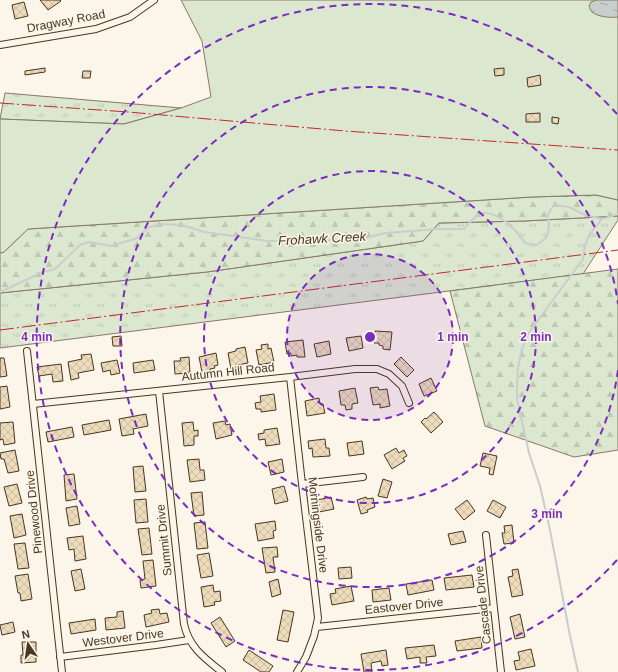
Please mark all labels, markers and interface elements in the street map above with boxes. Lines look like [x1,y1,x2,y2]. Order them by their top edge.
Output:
street label: Dragway Road [26,7,106,35]
water label: Frohawk Creek [278,229,368,248]
text: 4 min [21,330,53,344]
centre of rings [363,330,377,344]
text: 1 min [437,330,469,344]
text: 2 min [520,330,552,344]
street label: Autumn Hill Road [181,360,275,384]
street label: Pinewood Drive [23,469,45,555]
street label: Morningside Drive [305,476,331,574]
street label: Summit Drive [153,503,175,577]
text: 3 min [531,507,563,521]
street label: Cascade Drive [472,565,494,645]
street label: Eastover Drive [364,595,444,617]
north arrow [8,624,48,664]
street label: Westover Drive [82,626,165,650]
text: N [21,628,31,641]

